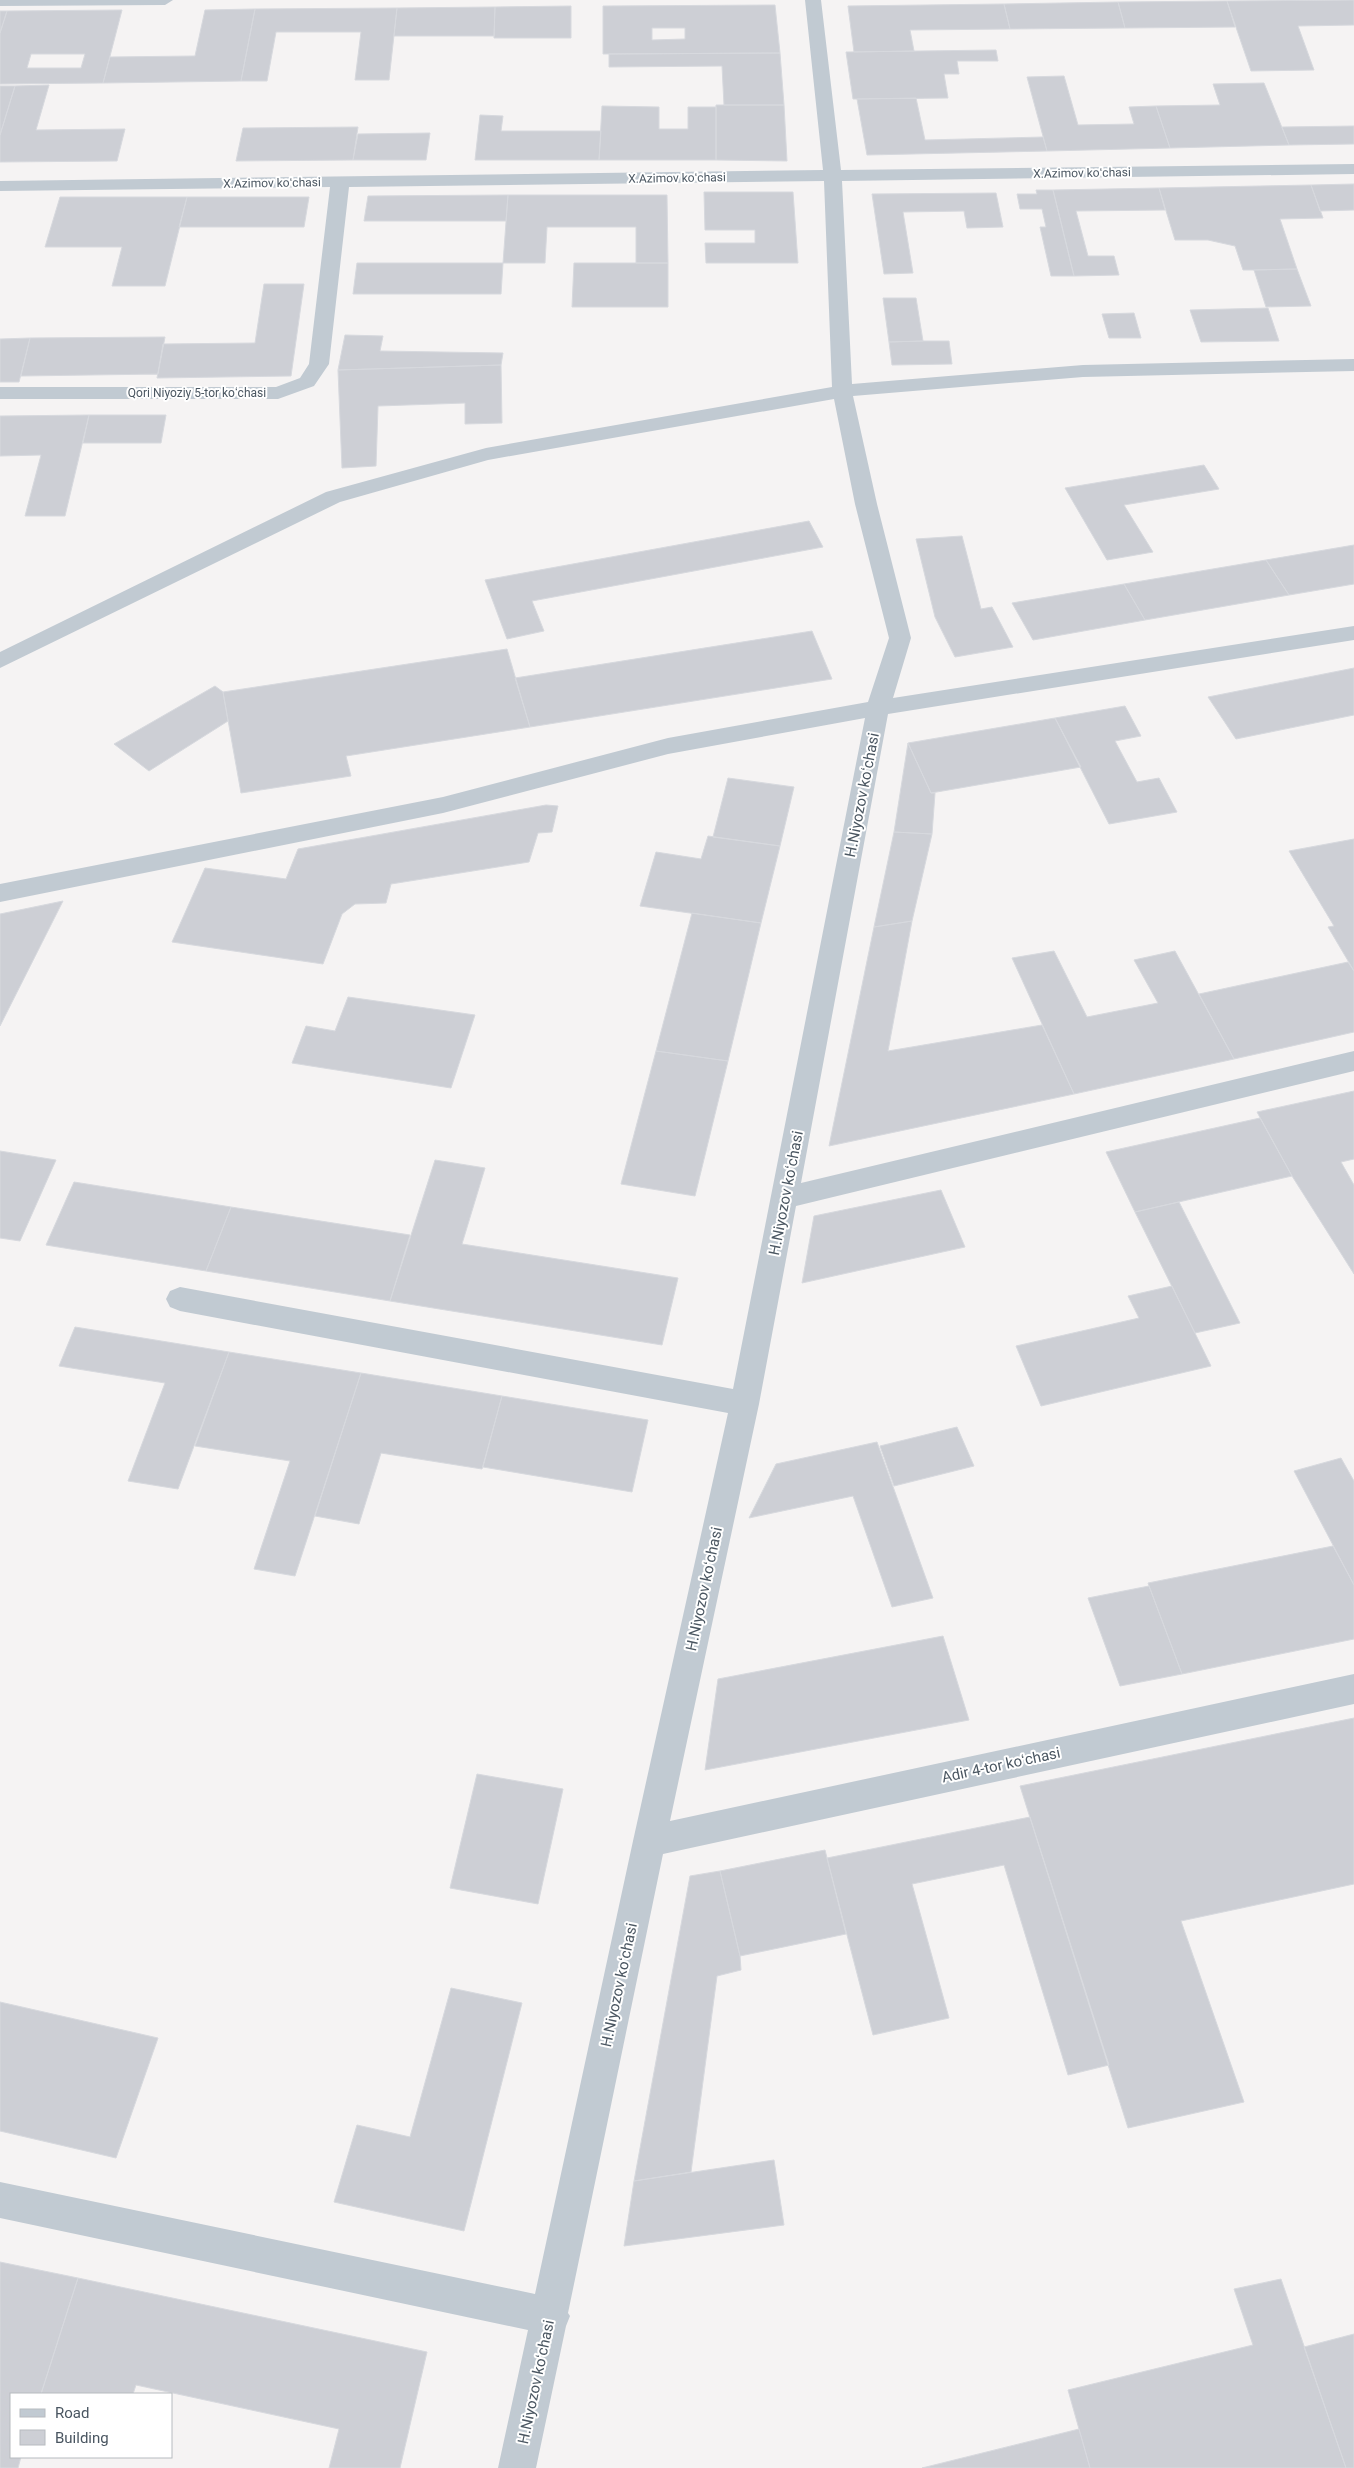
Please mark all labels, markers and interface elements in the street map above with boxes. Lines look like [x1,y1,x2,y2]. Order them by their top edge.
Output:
street label: X.Azimov koʻchasi [1033,165,1131,181]
street label: X.Azimov koʻchasi [628,170,726,186]
street label: X.Azimov koʻchasi [223,175,321,191]
street label: Qori Niyoziy 5-tor koʻchasi [128,386,266,400]
street label: H.Niyozov koʻchasi [841,731,883,859]
street label: H.Niyozov koʻchasi [765,1129,807,1257]
street label: H.Niyozov koʻchasi [682,1525,726,1653]
street label: Adir 4-tor koʻchasi [940,1744,1062,1786]
street label: H.Niyozov koʻchasi [597,1921,641,2049]
street label: H.Niyozov koʻchasi [514,2318,558,2446]
legend [10,2393,172,2458]
text: Road [55,2404,89,2422]
text: Building [55,2429,109,2447]

